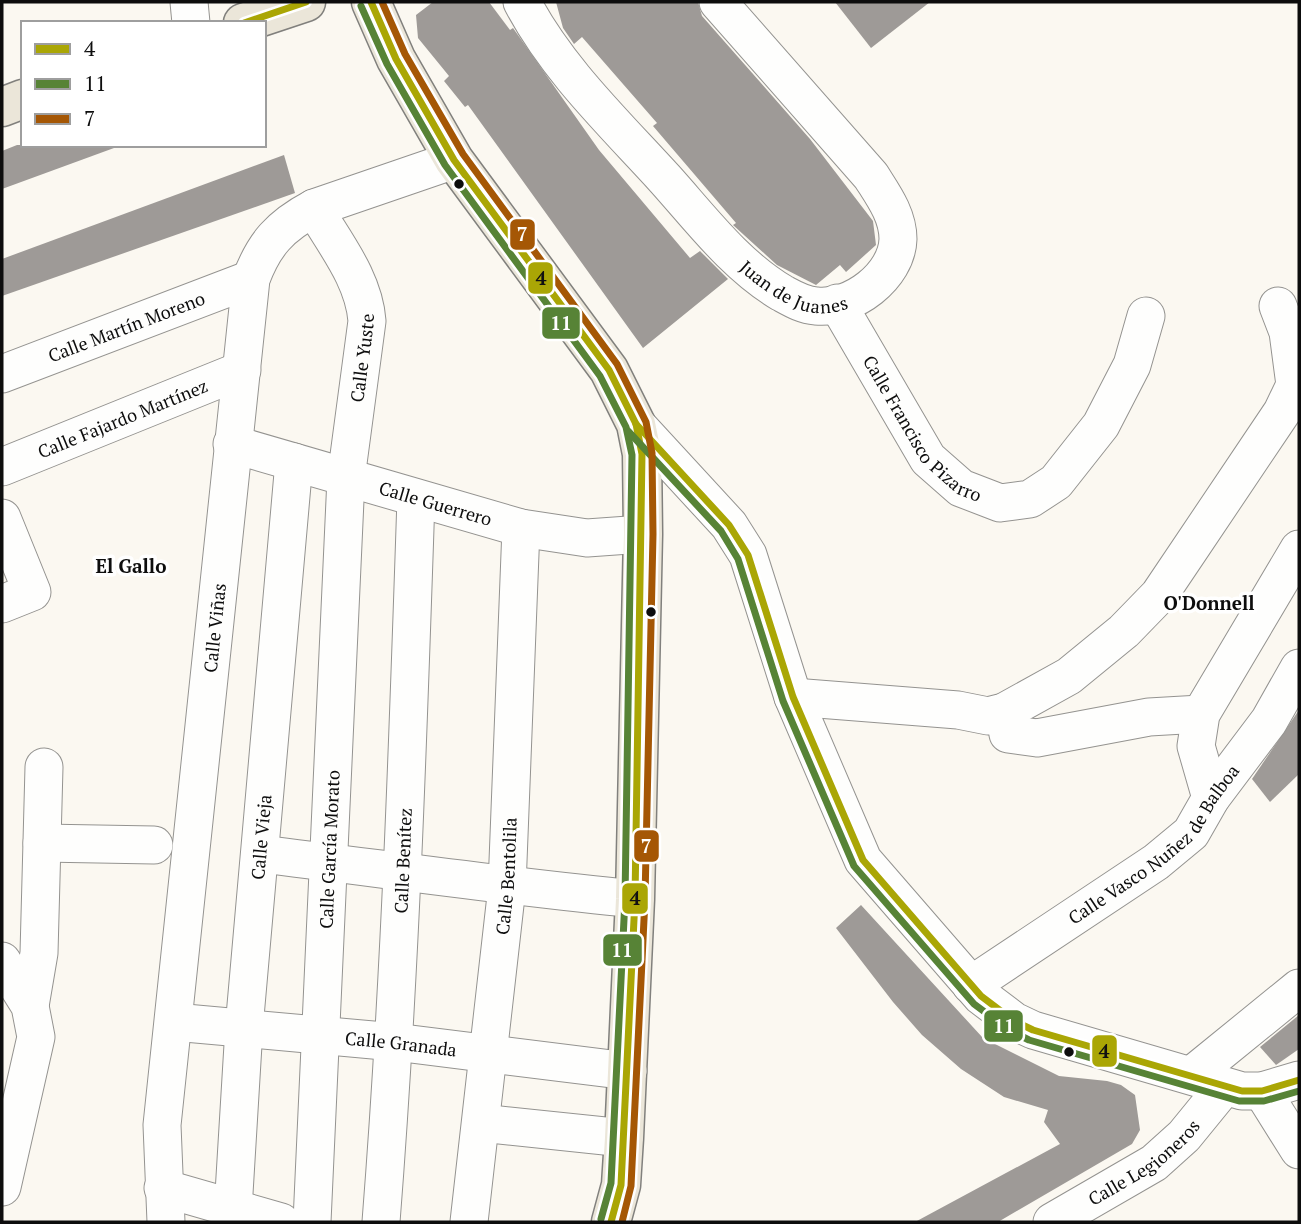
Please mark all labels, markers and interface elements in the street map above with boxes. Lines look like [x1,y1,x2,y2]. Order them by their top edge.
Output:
legend [21,21,266,147]
text: 4 [84,34,96,62]
text: 11 [84,69,106,97]
text: 7 [84,104,95,132]
unlabelled marker [452,177,466,191]
line badge: 7 [509,218,536,251]
text: 7 [517,221,527,246]
street label: Juan de Juanes [735,255,851,319]
line badge: 4 [527,261,554,295]
text: 4 [536,265,547,290]
street label: Calle Martín Moreno [44,286,208,367]
line badge: 11 [541,306,581,340]
text: 11 [550,310,572,335]
street label: Calle Yuste [344,312,379,404]
street label: Calle Francisco Pizarro [858,351,985,507]
street label: Calle Fajardo Martínez [34,373,211,463]
street label: Calle Guerrero [376,475,495,531]
district label: El Gallo [96,553,166,578]
street label: Calle Viñas [198,582,231,674]
district label: O'Donnell [1164,590,1255,615]
unlabelled marker [644,605,658,619]
street label: Calle Vasco Nuñez de Balboa [1063,759,1244,929]
street label: Calle García Morato [313,769,345,929]
street label: Calle Vieja [245,793,277,881]
street label: Calle Benítez [388,807,417,914]
street label: Calle Bentolila [490,817,522,936]
line badge: 7 [633,829,660,863]
text: 7 [641,833,651,858]
line badge: 4 [621,882,649,915]
text: 4 [630,885,641,910]
line badge: 11 [602,933,643,967]
text: 11 [611,937,633,962]
line badge: 11 [983,1009,1024,1043]
text: 11 [993,1013,1015,1038]
street label: Calle Granada [344,1026,458,1062]
line badge: 4 [1091,1034,1118,1068]
text: 4 [1099,1038,1110,1063]
unlabelled marker [1062,1045,1076,1059]
street label: Calle Legioneros [1084,1114,1205,1211]

